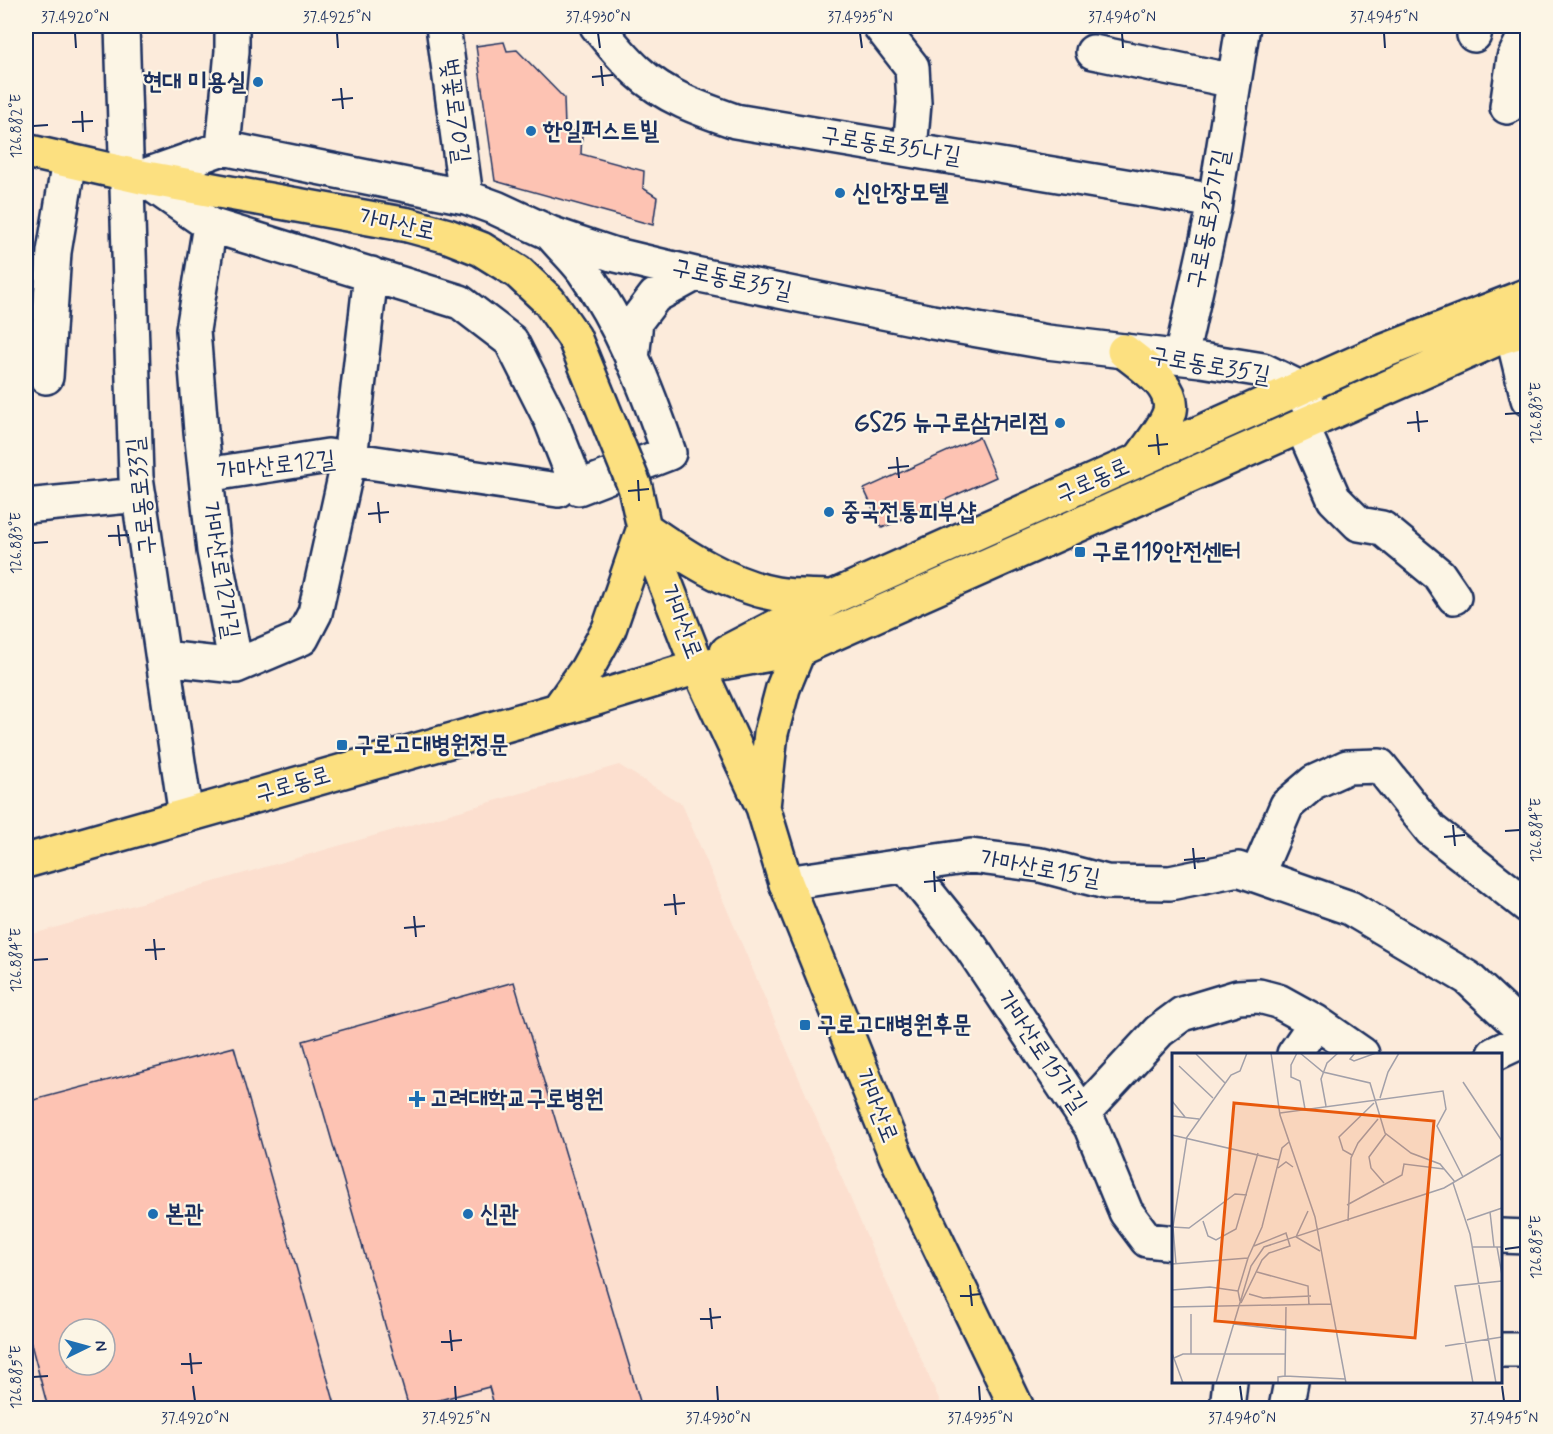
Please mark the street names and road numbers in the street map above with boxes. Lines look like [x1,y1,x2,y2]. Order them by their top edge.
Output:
street label: 벚꽃로70길 [433,57,477,165]
street label: 구로동로35나길 [819,120,963,172]
street label: 구로동로35가길 [1180,147,1238,291]
street label: 가마산로 [356,202,438,248]
street label: 구로동로35길 [669,252,795,308]
street label: 구로동로35길 [1147,340,1273,392]
street label: 구로동로33길 [120,436,164,556]
street label: 가마산로12길 [215,444,337,488]
street label: 구로동로 [1051,451,1135,511]
street label: 가마산로12가길 [194,499,246,641]
street label: 가마산로 [653,580,709,664]
street label: 구로동로 [252,759,334,811]
street label: 가마산로15길 [977,843,1103,895]
street label: 가마산로15가길 [989,985,1093,1119]
street label: 가마산로 [847,1064,905,1148]

